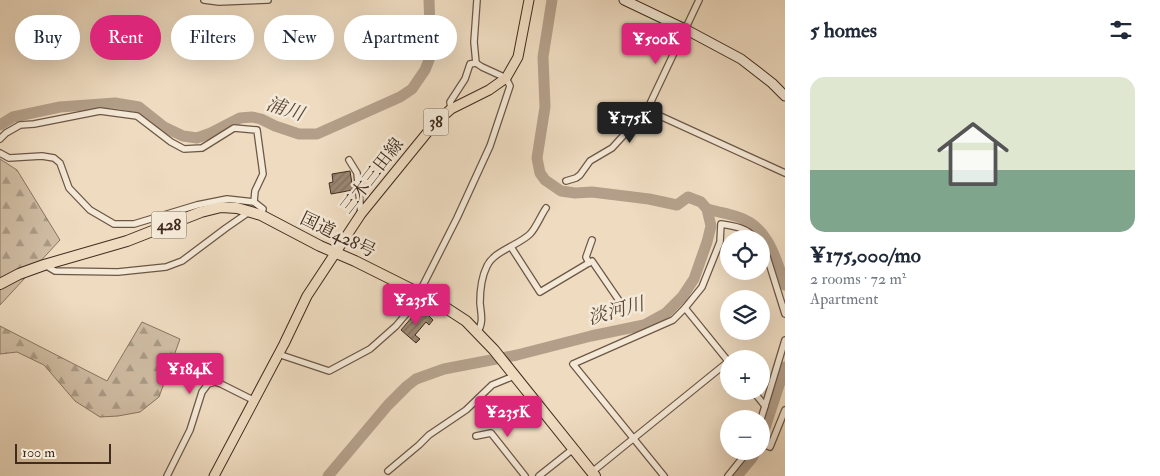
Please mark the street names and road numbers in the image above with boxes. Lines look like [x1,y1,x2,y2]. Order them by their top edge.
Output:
road number: 38 [424,108,448,136]
street label: 三木三田線 [335,133,409,219]
street label: 国道428号 [296,207,380,263]
road number: 428 [152,212,186,238]

